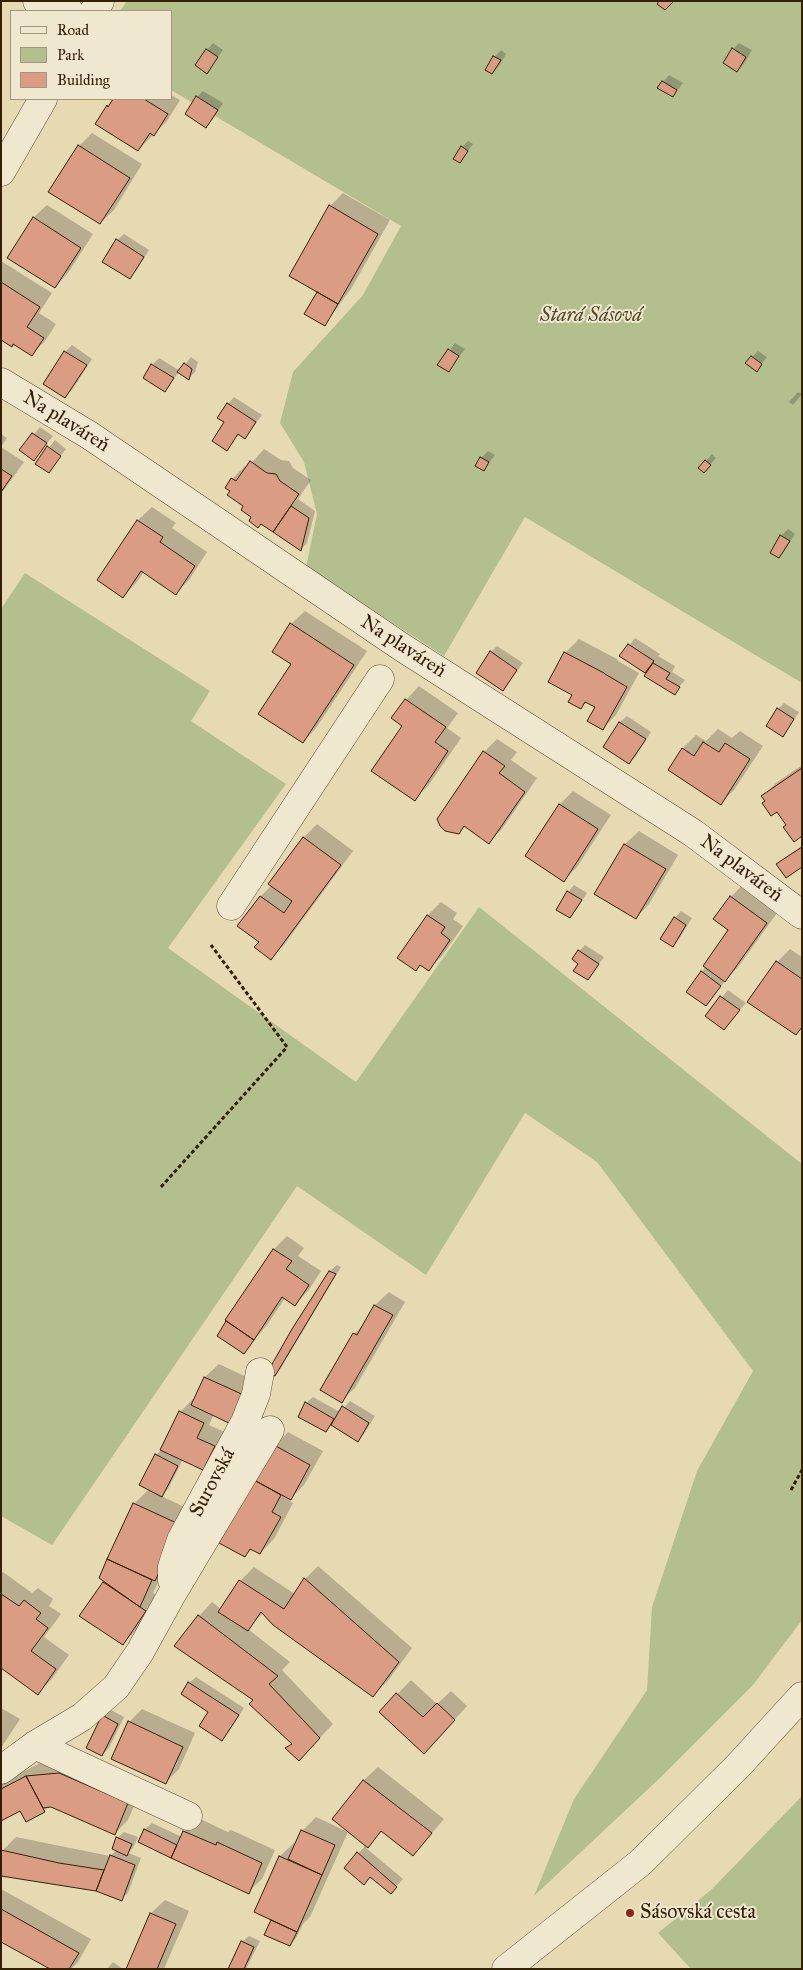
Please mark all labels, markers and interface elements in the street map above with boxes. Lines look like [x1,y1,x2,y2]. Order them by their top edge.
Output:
legend [10,10,172,100]
text: Road [57,21,89,39]
text: Park [57,46,84,64]
text: Building [57,71,110,89]
park label: Stará Sásová [540,304,642,328]
street label: Na plaváreň [18,386,114,458]
street label: Na plaváreň [356,610,450,684]
street label: Na plaváreň [695,830,787,908]
street label: Surovská [185,1445,241,1521]
place label: Sásovská cesta [640,1901,756,1925]
marker: Sásovská cesta [624,1907,636,1919]

